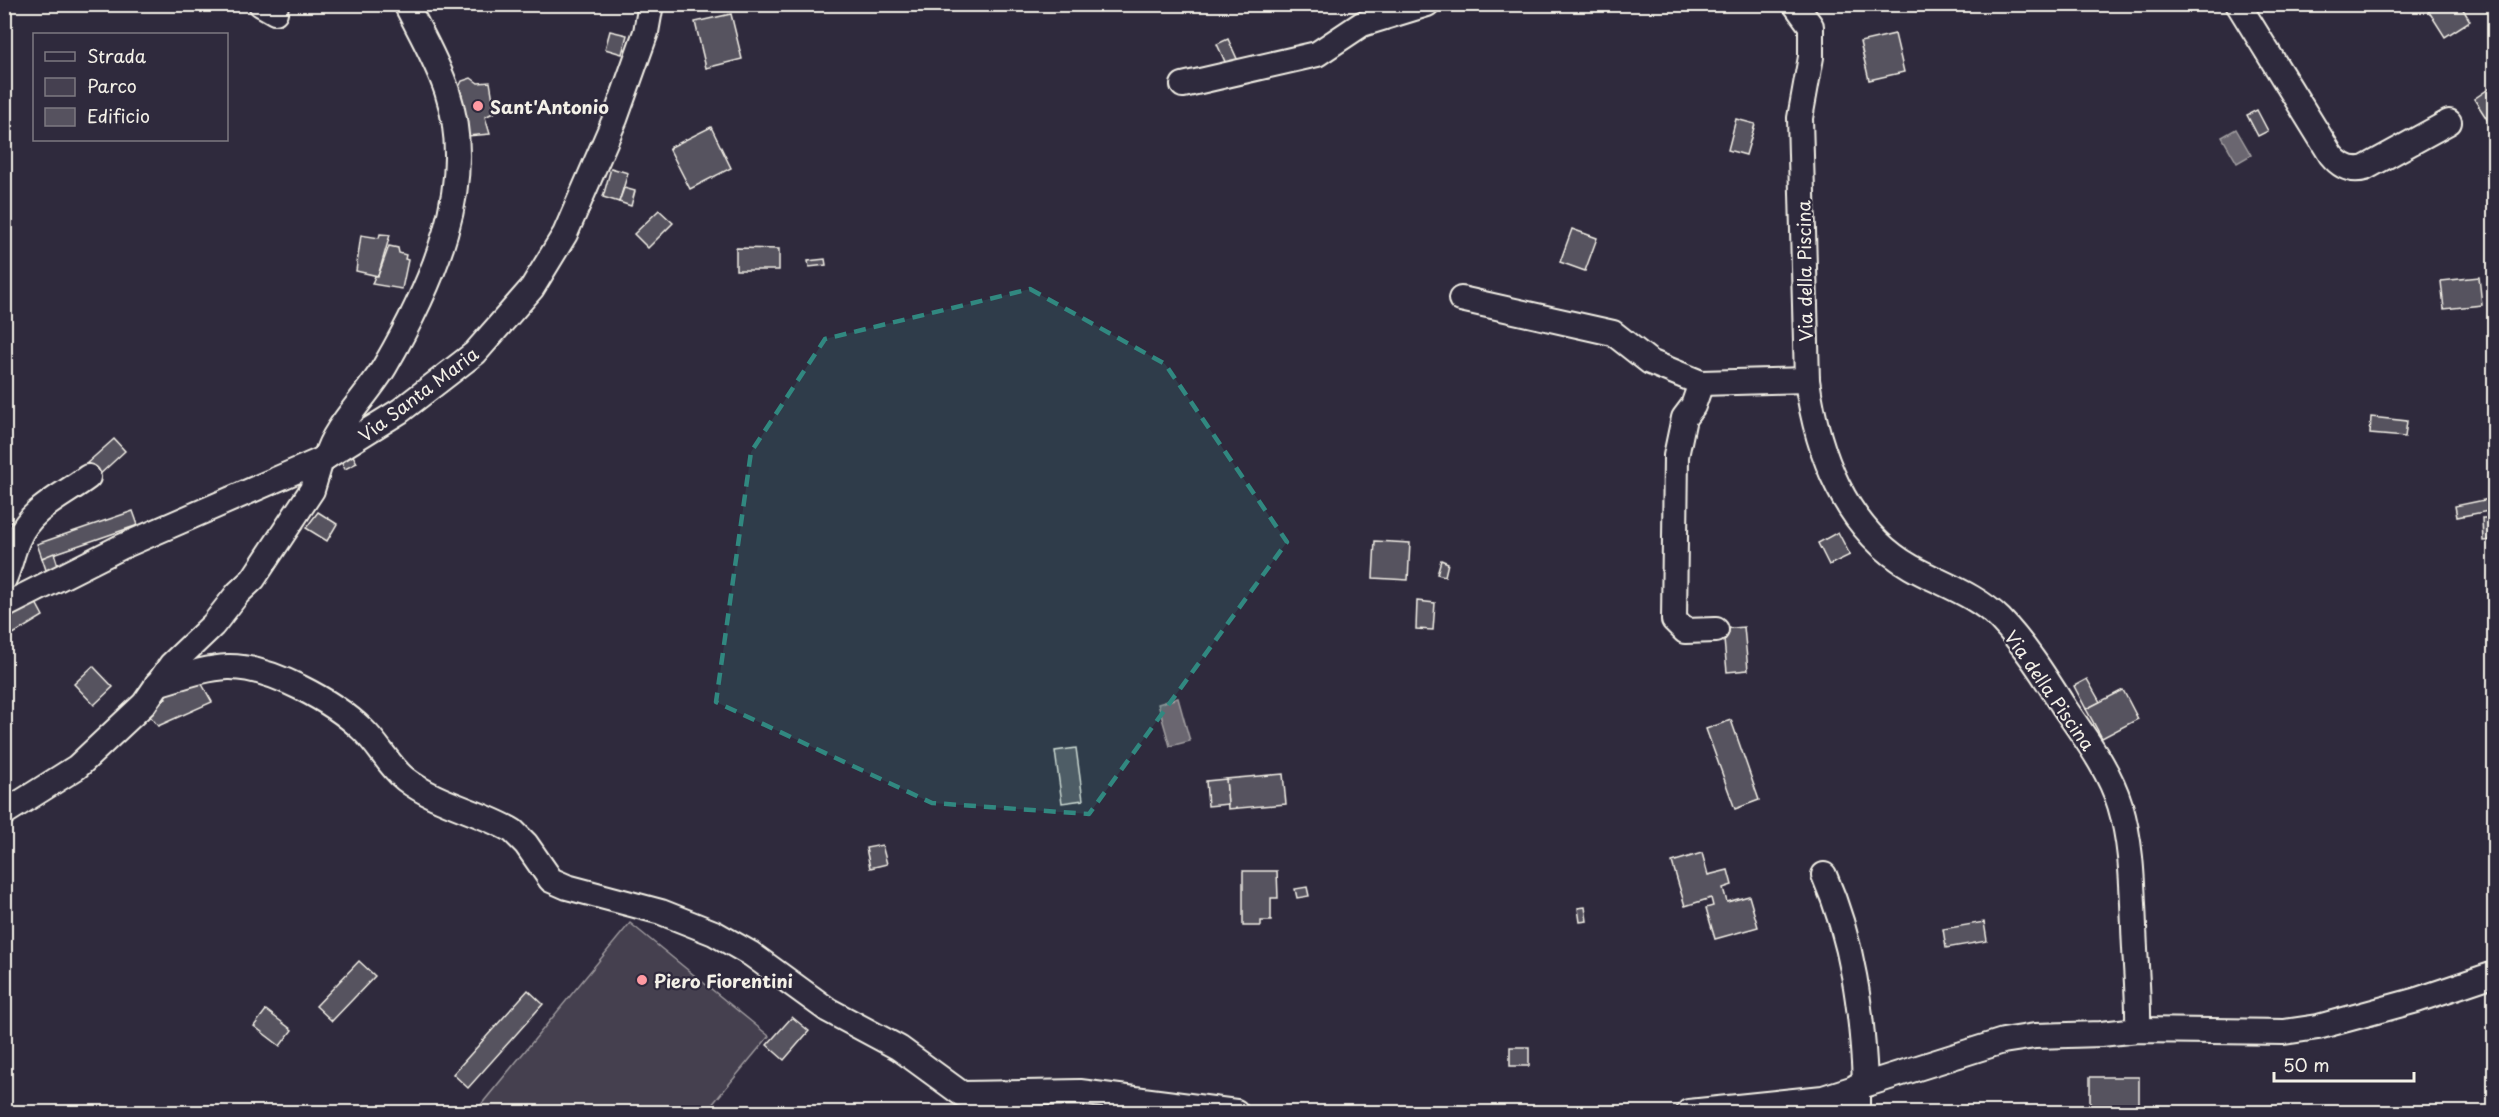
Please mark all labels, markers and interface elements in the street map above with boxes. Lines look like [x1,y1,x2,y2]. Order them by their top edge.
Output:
legend [33,33,228,141]
text: Strada [87,42,147,69]
text: Parco [87,72,137,99]
place label: Sant'Antonio [490,93,609,120]
marker: Sant'Antonio [471,99,485,113]
text: Edificio [87,102,150,129]
street label: Via della Piscina [1789,199,1819,342]
street label: Via Santa Maria [352,339,484,448]
street label: Via della Piscina [1998,624,2102,756]
place label: Piero Fiorentini [654,967,793,994]
marker: Piero Fiorentini [635,973,649,987]
scale bar [2274,1045,2414,1083]
text: 50 m [2283,1051,2330,1078]

